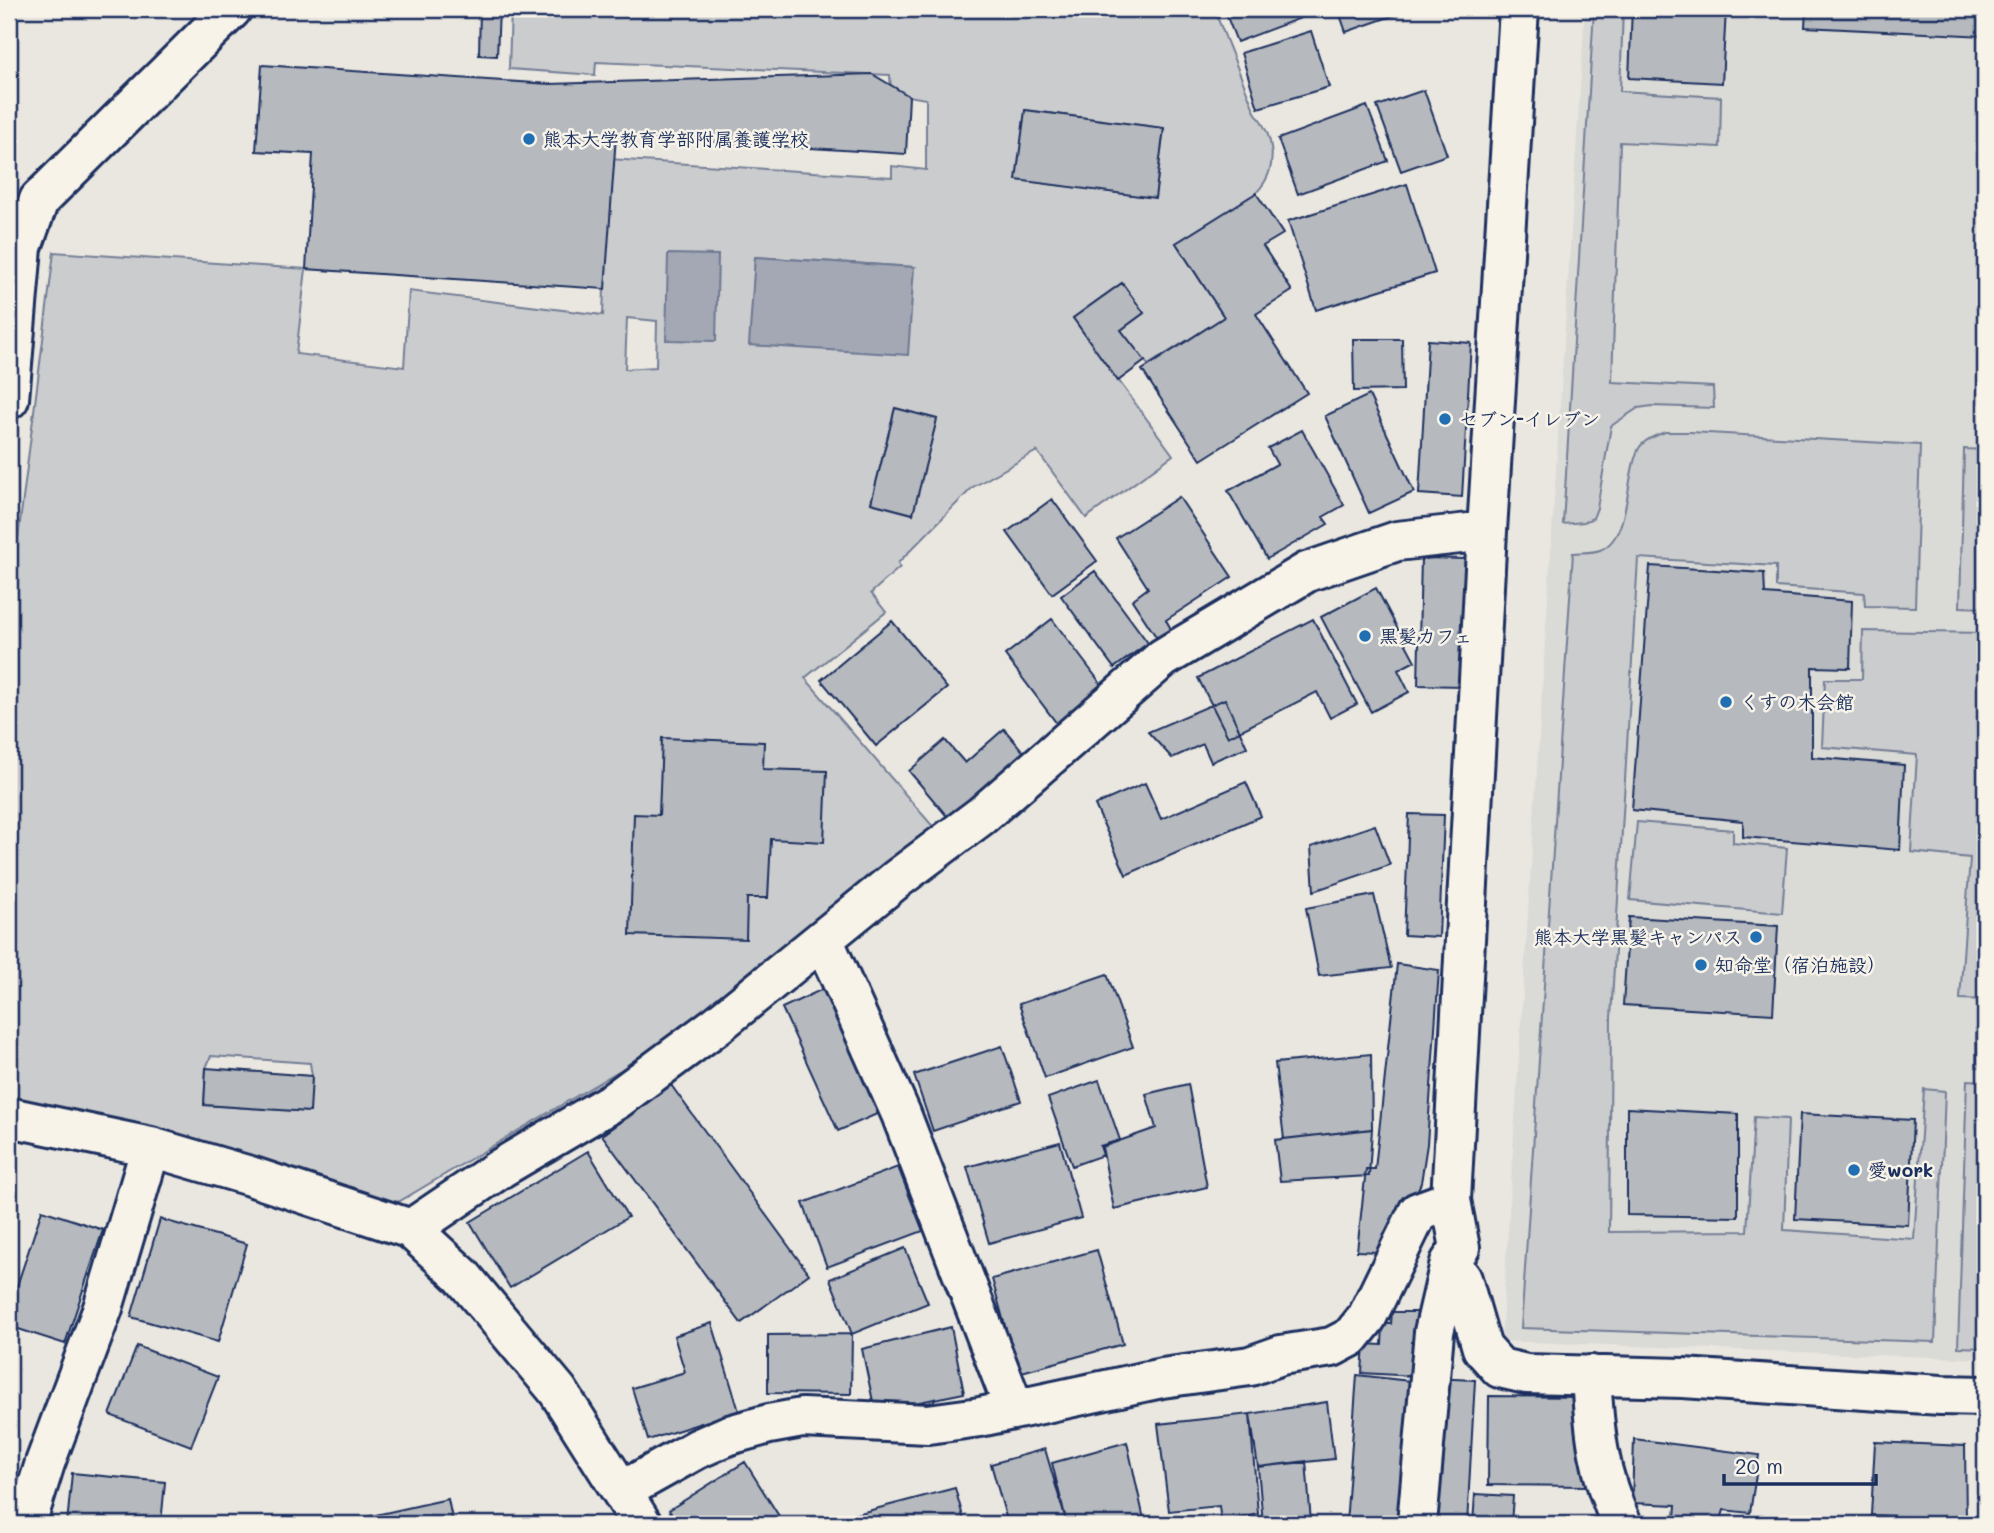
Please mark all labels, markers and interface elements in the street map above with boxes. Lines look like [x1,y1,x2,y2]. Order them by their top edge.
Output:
place label: 熊本大学教育学部附属養護学校 [543,126,809,151]
marker: 熊本大学教育学部附属養護学校 [521,131,537,147]
place label: セブン-イレブン [1459,406,1600,431]
marker: セブン-イレブン [1437,411,1453,427]
place label: 黒髪カフェ [1379,623,1472,648]
marker: 黒髪カフェ [1357,628,1373,644]
place label: くすの木会館 [1740,689,1854,714]
marker: くすの木会館 [1718,694,1734,710]
place label: 熊本大学黒髪キャンパス [1534,924,1742,949]
marker: 熊本大学黒髪キャンパス [1748,929,1764,945]
place label: 知命堂（宿泊施設） [1715,952,1886,977]
marker: 知命堂（宿泊施設） [1693,957,1709,973]
place label: 愛work [1868,1157,1933,1182]
marker: 愛work [1846,1162,1862,1178]
scale bar [1724,1442,1877,1486]
text: 20 m [1735,1452,1783,1479]

